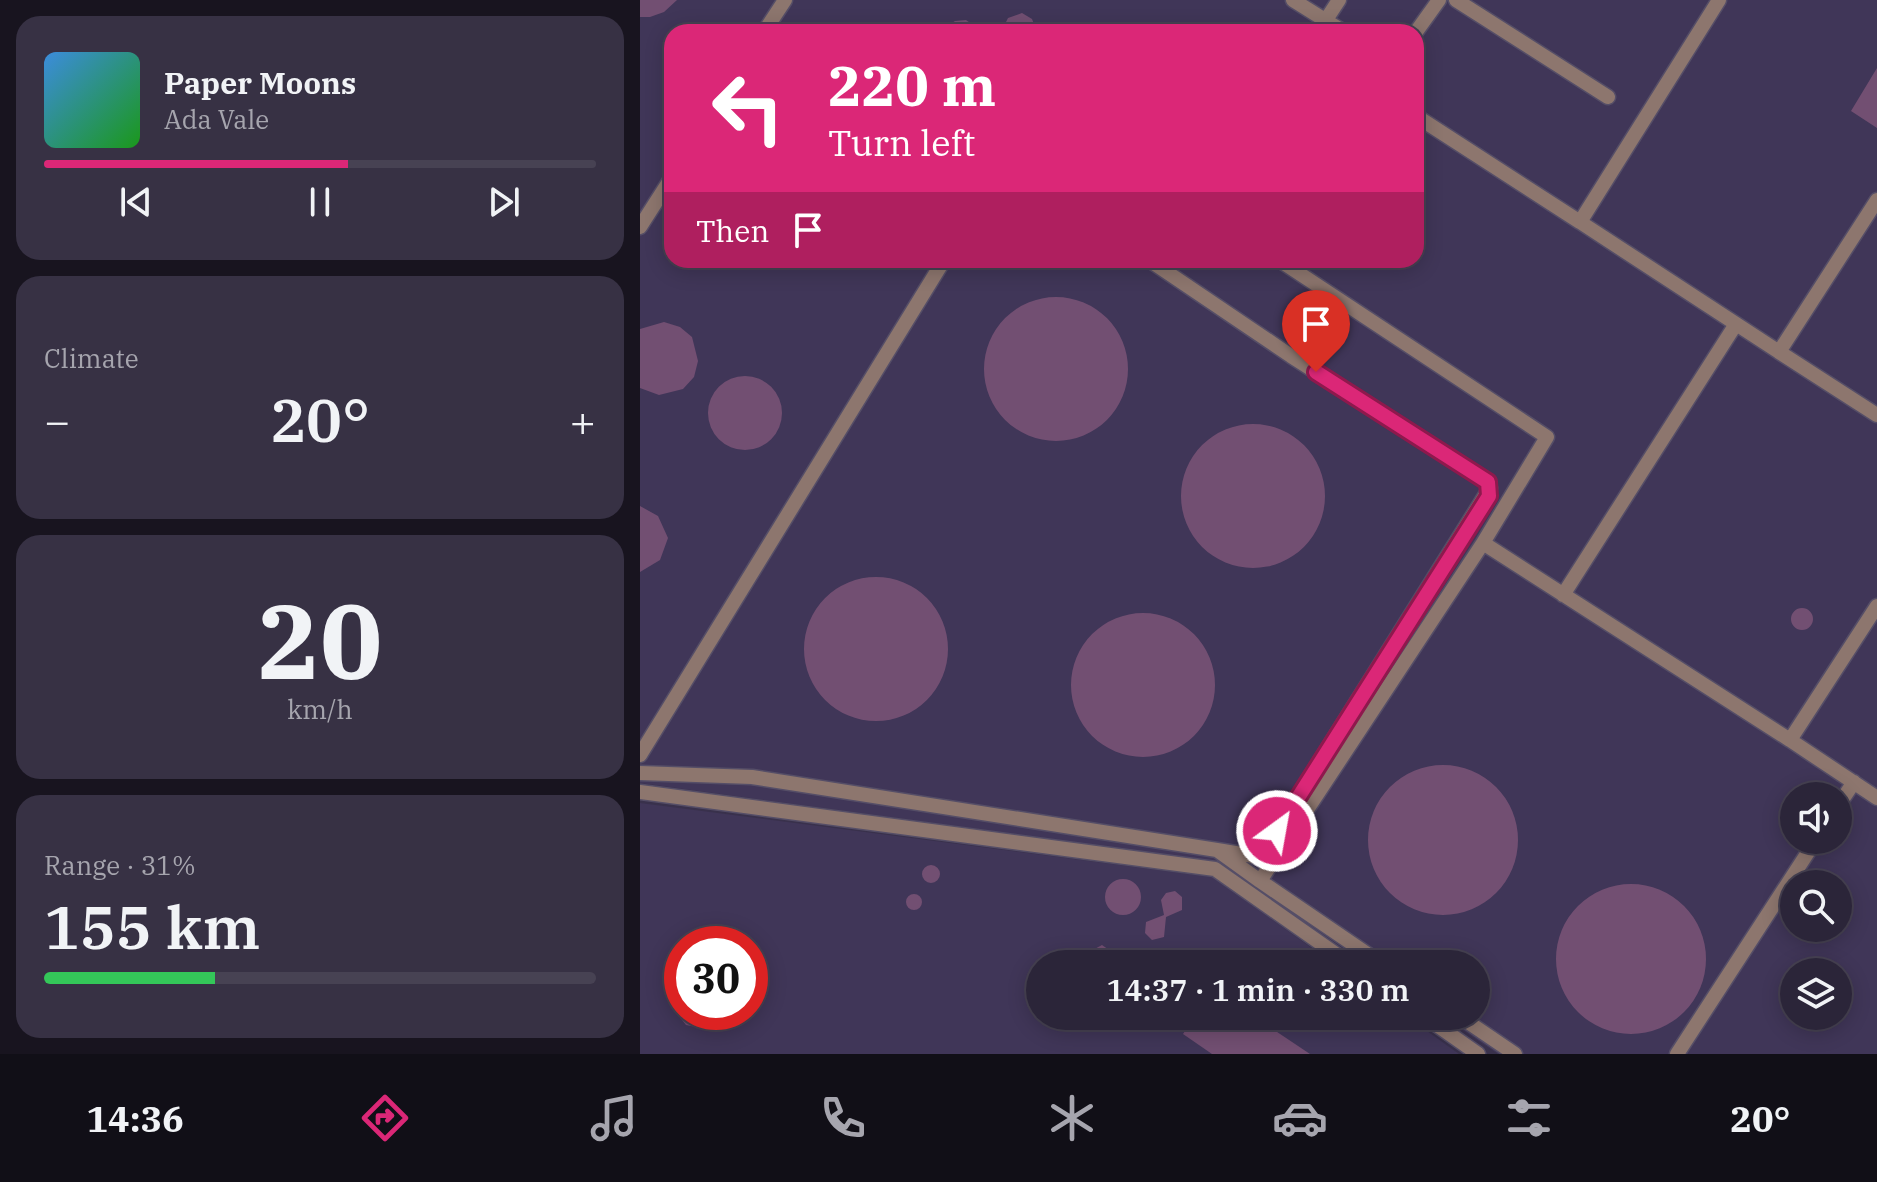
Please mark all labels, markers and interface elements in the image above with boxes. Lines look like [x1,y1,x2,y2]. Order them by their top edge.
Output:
text: 220 m [828,49,996,121]
icon: left [696,56,800,160]
text: Paper Moons [164,63,356,102]
text: Ada Vale [164,102,269,136]
text: Turn left [828,119,975,166]
icon: previous [114,180,158,224]
icon: pause [298,180,342,224]
icon: next [482,180,526,224]
icon: arrive [786,208,830,252]
text: Then [696,211,770,250]
pin [1282,290,1350,372]
icon: arrive [1294,302,1338,346]
text: Climate [44,341,139,375]
text: 20° [270,380,370,459]
text: − [44,392,70,449]
text: + [570,392,596,449]
text: 20 [258,572,382,708]
text: km/h [287,692,353,726]
map controls [1780,782,1852,1030]
button: sound [1780,782,1852,854]
position arrow [1235,789,1319,873]
text: Range · 31% [44,848,196,882]
button: search [1780,870,1852,942]
text: 155 km [44,887,260,966]
speed limit sign: 30 [664,926,768,1030]
button: layers [1780,958,1852,1030]
text: 14:37 · 1 min · 330 m [1107,970,1409,1009]
icon: directions [357,1090,413,1146]
icon: music [586,1090,642,1146]
icon: phone [815,1090,871,1146]
icon: climate [1044,1090,1100,1146]
icon: car [1272,1090,1328,1146]
icon: filters [1501,1090,1557,1146]
text: 14:36 [86,1095,184,1142]
text: 20° [1730,1095,1790,1142]

